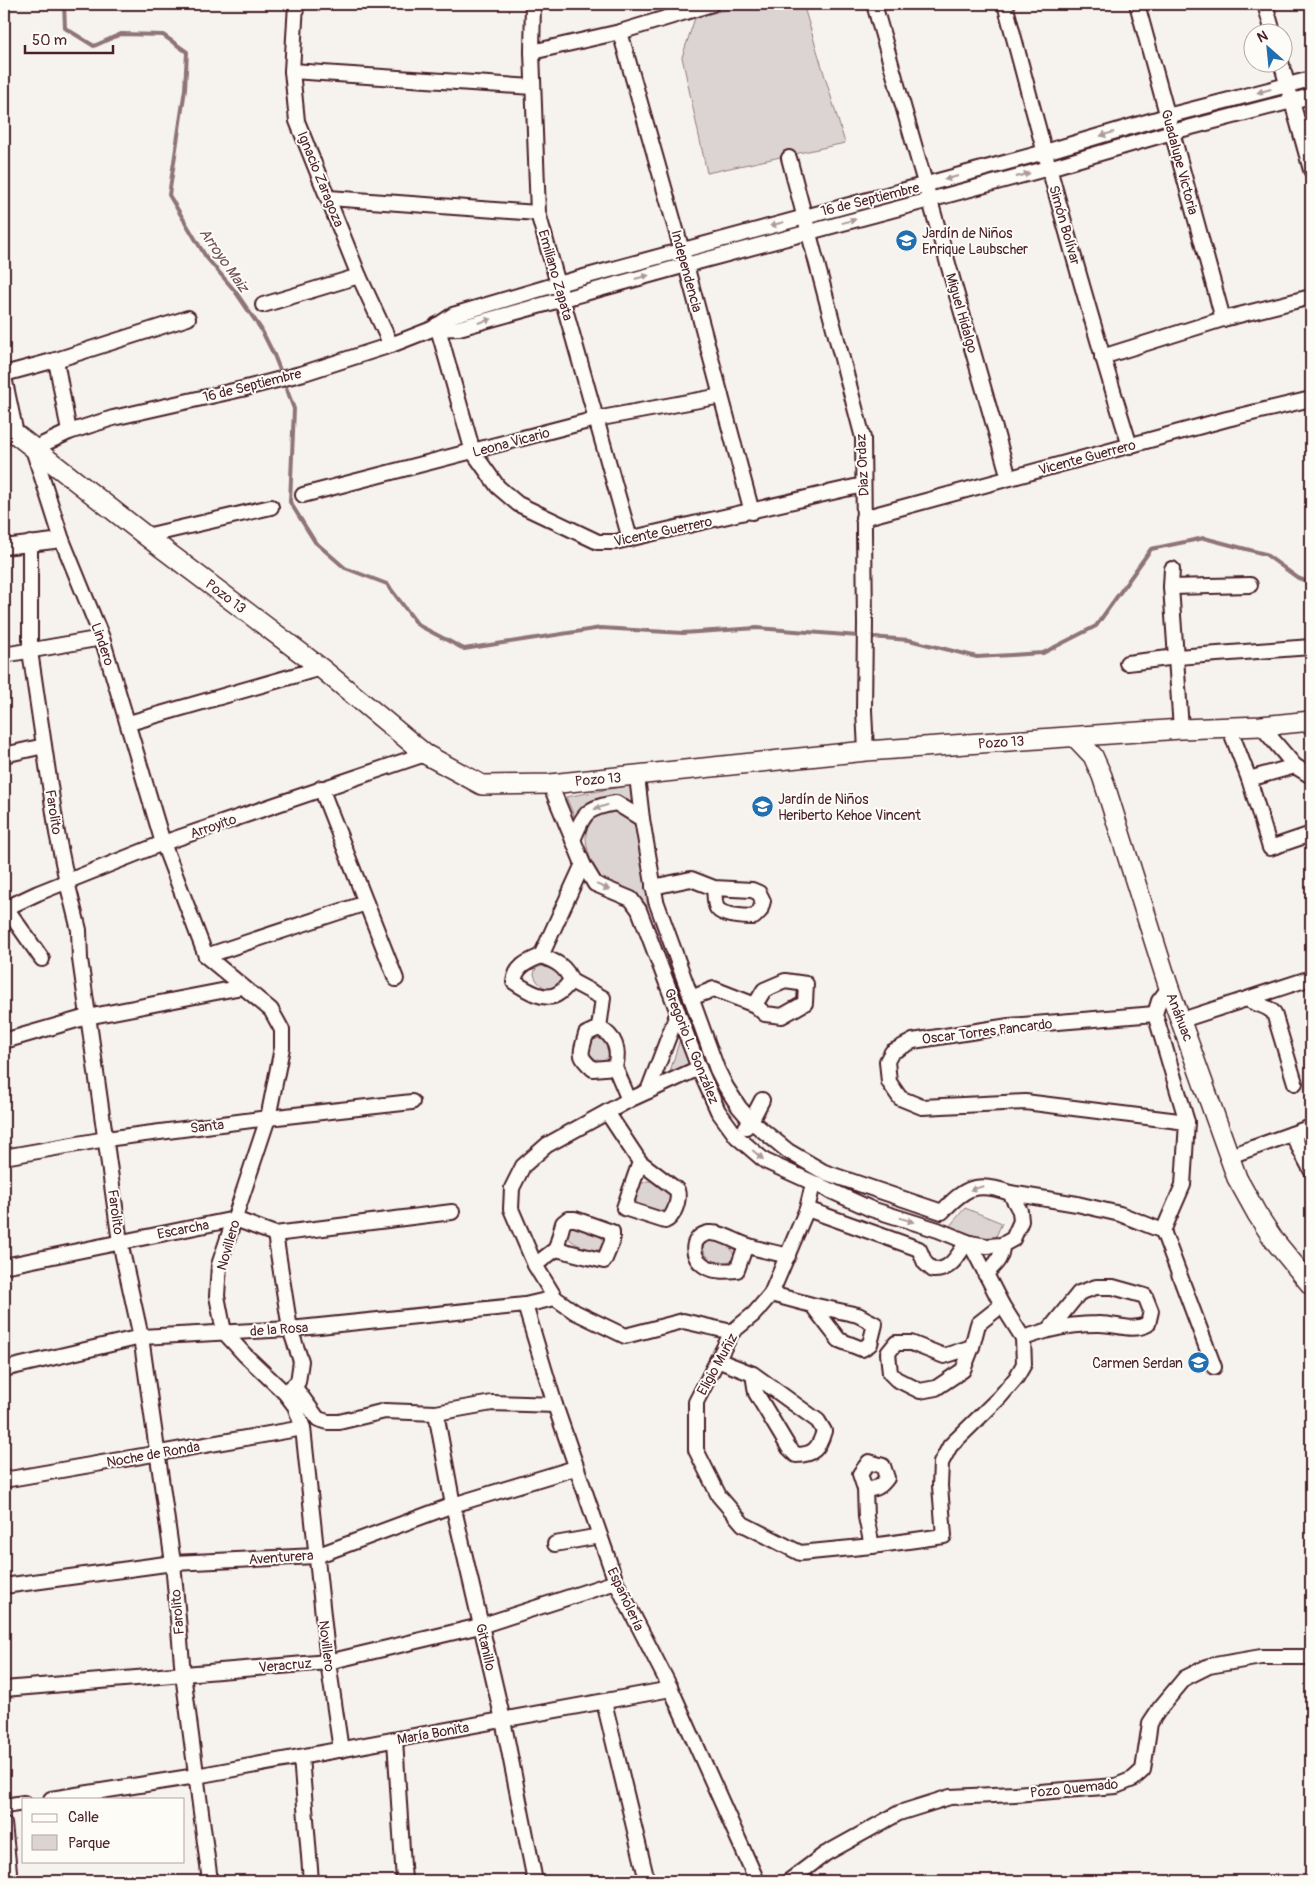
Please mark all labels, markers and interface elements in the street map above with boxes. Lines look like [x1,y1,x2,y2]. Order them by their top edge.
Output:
scale bar [25,22,112,54]
north arrow [1242,22,1292,72]
text: N [1254,27,1270,47]
text: 50 m [32,31,67,50]
one-way arrow [1257,87,1272,95]
street label: Guadalupe Victoria [1157,108,1202,217]
street label: Ignacio Zaragoza [294,129,347,229]
one-way arrow [1100,130,1115,138]
one-way arrow [1016,171,1031,179]
one-way arrow [943,174,959,182]
street label: 16 de Septiembre [819,179,921,220]
street label: Simón Bolívar [1045,183,1084,267]
one-way arrow [842,217,857,225]
one-way arrow [769,220,784,228]
water label: Arroyo Maiz [195,224,254,298]
place label: Jardín de Niños Enrique Laubscher [922,225,1028,258]
street label: Emiliano Zapata [534,228,577,323]
street label: Independencia [667,228,706,314]
school or university icon: Jardín de Niños Enrique Laubscher [894,229,918,253]
street label: Miguel Hidalgo [942,271,981,356]
one-way arrow [634,273,649,281]
one-way arrow [478,316,493,324]
street label: 16 de Septiembre [201,365,303,406]
street label: Leona Vicario [471,424,552,461]
street label: Diaz Ordaz [852,433,873,497]
street label: Vicente Guerrero [1037,436,1138,479]
street label: Vicente Guerrero [612,513,714,550]
street label: Pozo 13 [202,576,249,617]
street label: Lindero [87,620,118,668]
street label: Pozo 13 [977,732,1025,753]
street label: Pozo 13 [574,769,622,790]
street label: Farolito [42,788,66,836]
place label: Jardín de Niños Heriberto Kehoe Vincent [778,791,921,824]
school or university icon: Jardín de Niños Heriberto Kehoe Vincent [750,795,774,819]
one-way arrow [593,803,608,811]
street label: Arroyito [188,810,239,842]
one-way arrow [596,884,610,892]
street label: Gregorio L. González [661,986,723,1107]
street label: Anáhuac [1162,990,1197,1044]
street label: Oscar Torres Pancardo [921,1015,1054,1048]
street label: Santa [189,1116,225,1137]
one-way arrow [752,1149,764,1161]
one-way arrow [969,1185,984,1193]
street label: Farolito [104,1188,127,1236]
street label: Escarcha [156,1216,210,1243]
one-way arrow [899,1217,914,1225]
street label: Novillero [213,1218,244,1272]
street label: de la Rosa [249,1319,309,1340]
street label: Eligio Muñiz [693,1330,741,1398]
school or university icon: Carmen Serdan [1187,1351,1211,1375]
place label: Carmen Serdan [1092,1355,1183,1372]
street label: Noche de Ronda [105,1438,201,1471]
street label: Aventurera [248,1547,314,1568]
street label: Españolería [603,1565,648,1634]
street label: Farolito [167,1588,188,1635]
street label: Novillero [315,1619,338,1673]
street label: Gitanillo [472,1622,499,1673]
street label: Veracruz [258,1655,312,1676]
street label: María Bonita [396,1719,470,1748]
street label: Pozo Quemado [1029,1775,1119,1802]
legend [22,1798,185,1862]
text: Calle [68,1808,99,1827]
text: Parque [68,1834,111,1853]

